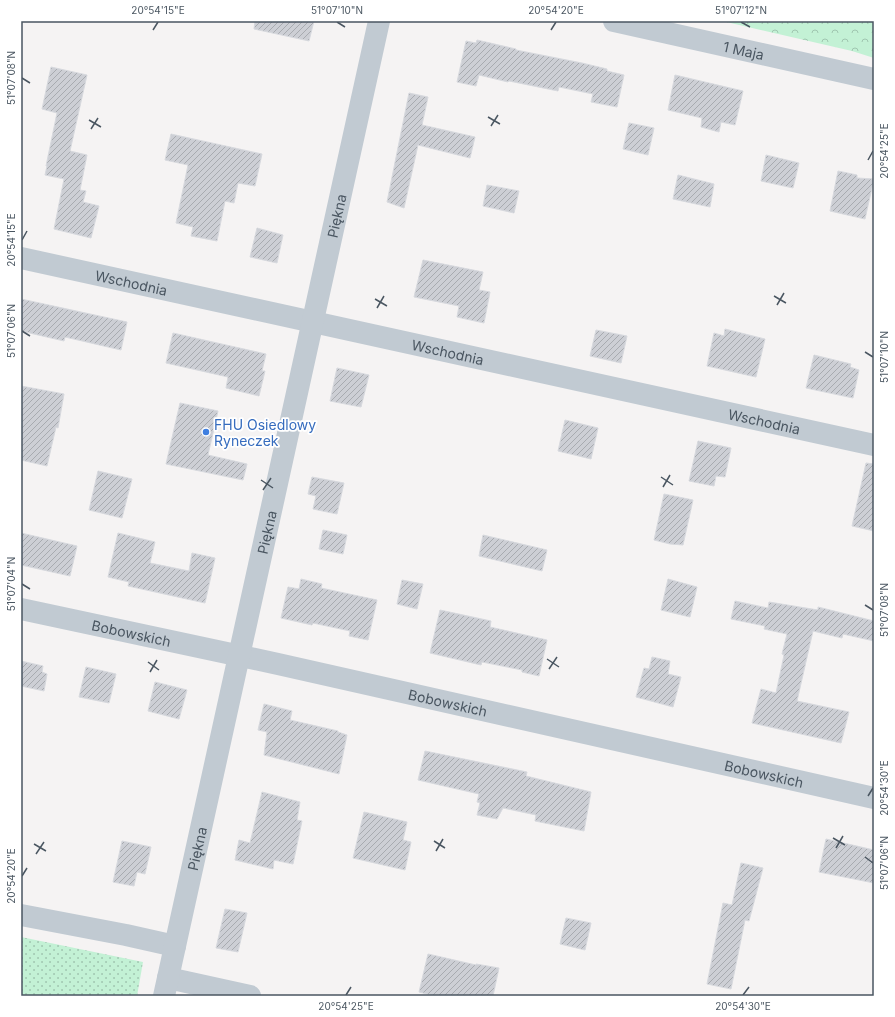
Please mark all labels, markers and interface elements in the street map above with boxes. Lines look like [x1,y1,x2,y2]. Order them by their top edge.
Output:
text: 20°54'15"E [131,4,185,16]
text: 51°07'10"N [311,4,363,16]
text: 20°54'20"E [528,4,584,16]
text: 51°07'12"N [715,4,767,16]
street label: 1 Maja [722,37,766,63]
text: 51°07'08"N [5,51,17,105]
text: 20°54'25"E [878,123,890,179]
street label: Piękna [323,192,349,239]
text: 20°54'15"E [5,213,17,267]
street label: Wschodnia [94,266,169,298]
text: 51°07'06"N [5,304,17,358]
text: 51°07'10"N [878,331,890,383]
street label: Wschodnia [410,335,486,368]
street label: Wschodnia [727,405,802,437]
place label: FHU Osiedlowy Ryneczek [214,416,316,449]
marker: FHU Osiedlowy Ryneczek [201,427,211,437]
street label: Piękna [253,509,279,556]
text: 51°07'04"N [5,557,17,611]
text: 51°07'08"N [878,583,890,637]
street label: Bobowskich [90,616,173,649]
street label: Bobowskich [407,685,489,719]
street label: Bobowskich [723,756,805,790]
text: 20°54'30"E [878,760,890,816]
street label: Piękna [183,825,210,872]
text: 51°07'06"N [878,836,890,890]
text: 20°54'20"E [5,848,17,904]
text: 20°54'25"E [318,1000,374,1012]
text: 20°54'30"E [715,1000,771,1012]

